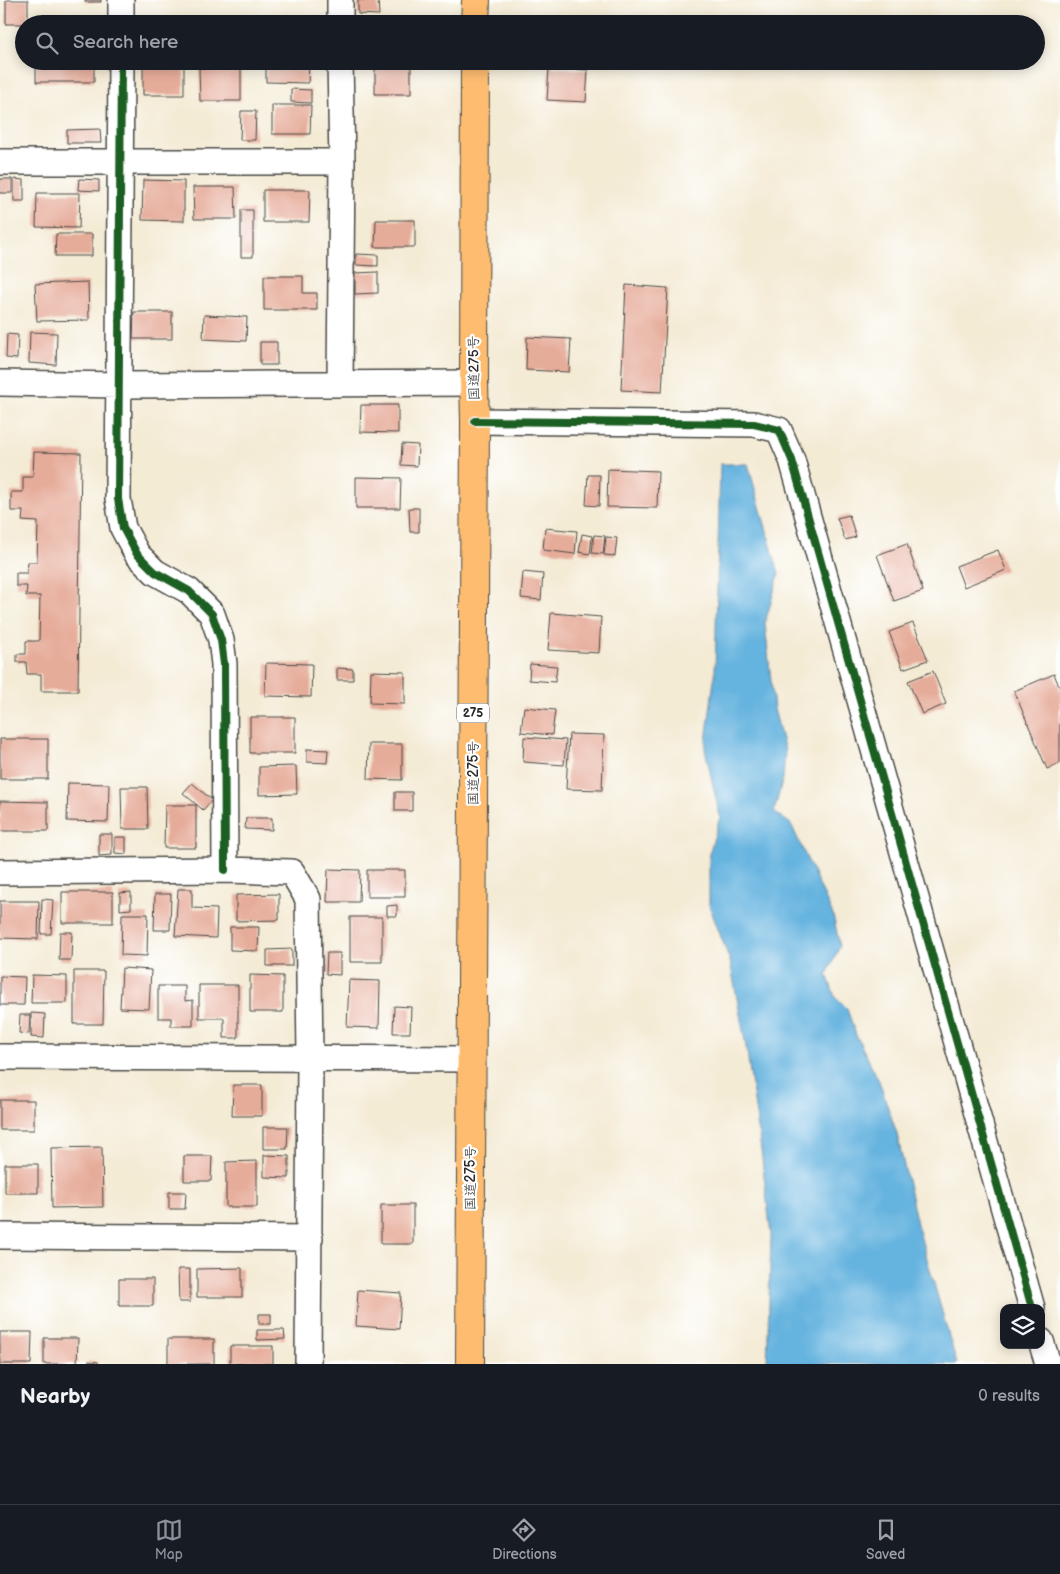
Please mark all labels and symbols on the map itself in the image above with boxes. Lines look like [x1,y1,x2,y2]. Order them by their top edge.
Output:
street label: 国道275号 [465,335,483,401]
road number: 275 [457,704,489,722]
street label: 国道275号 [465,740,482,806]
street label: 国道275号 [462,1145,479,1211]

